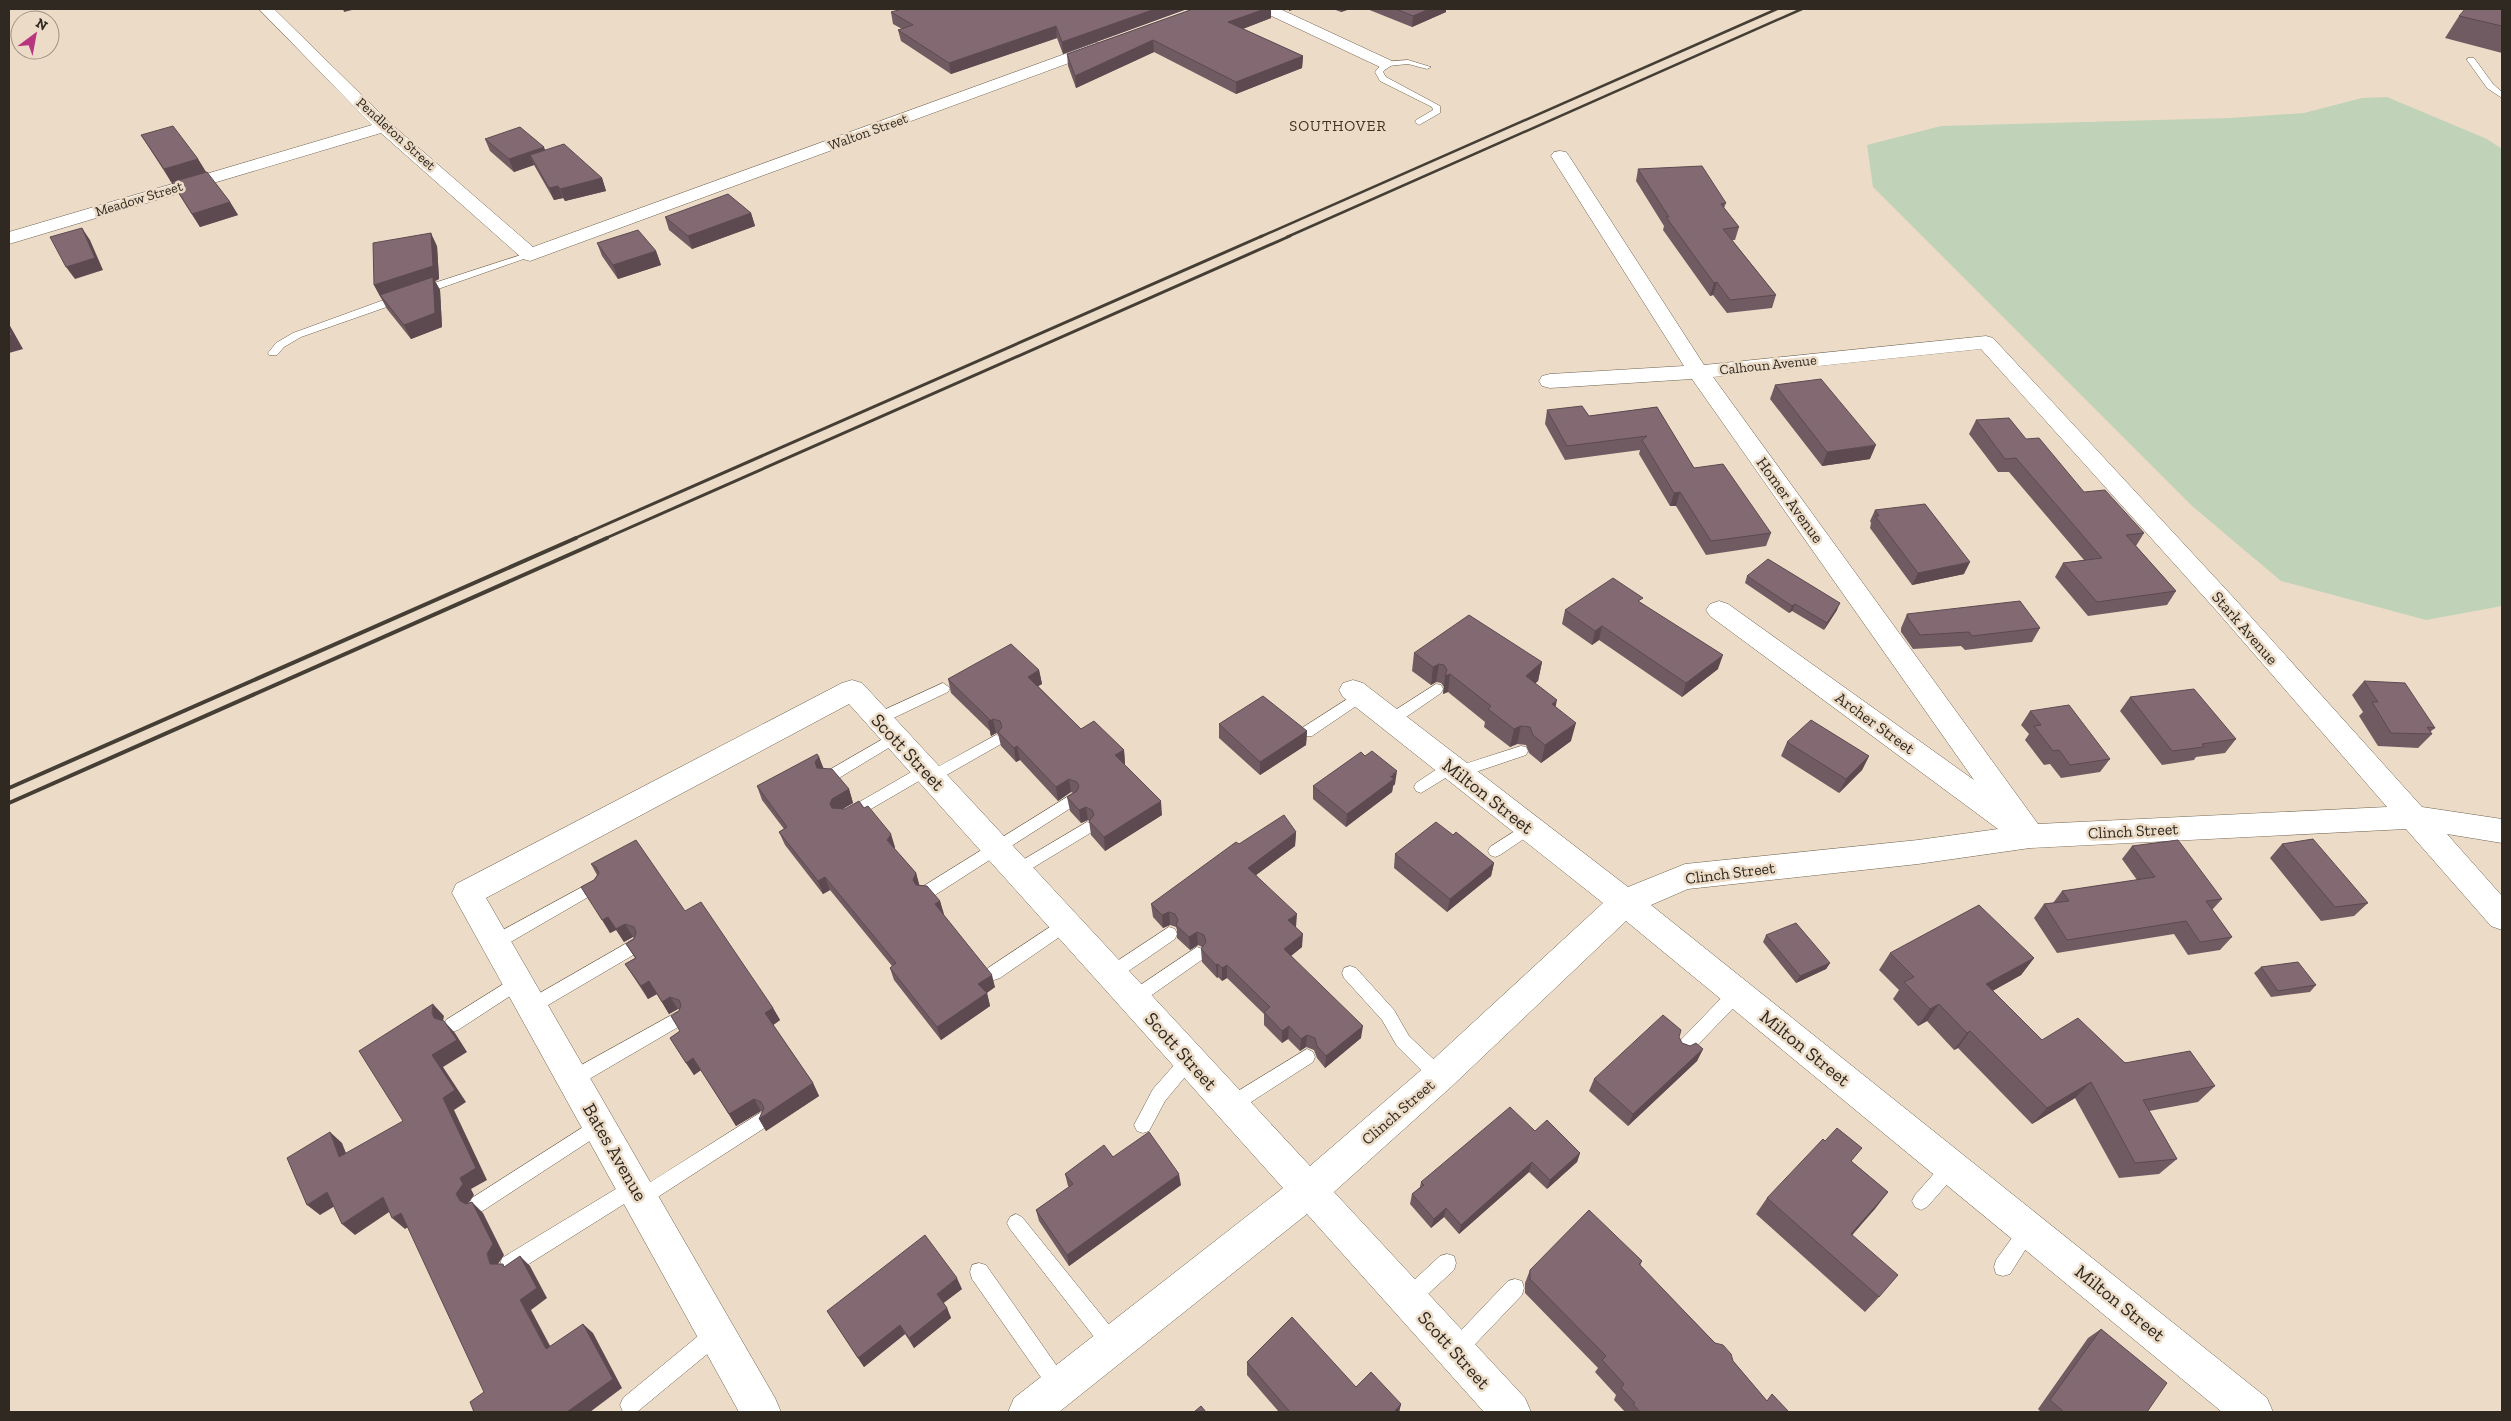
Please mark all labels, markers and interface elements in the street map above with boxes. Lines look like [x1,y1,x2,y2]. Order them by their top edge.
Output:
north arrow [10,10,60,60]
text: N [33,14,51,35]
street label: Pendleton Street [353,94,440,175]
street label: Walton Street [826,109,911,154]
district label: SOUTHOVER [1289,117,1387,135]
street label: Meadow Street [93,177,186,220]
street label: Calhoun Avenue [1719,351,1818,379]
street label: Homer Avenue [1752,453,1828,547]
street label: Stark Avenue [2208,587,2282,669]
street label: Archer Street [1832,688,1918,758]
street label: Scott Street [866,709,950,795]
street label: Milton Street [1438,753,1538,839]
street label: Clinch Street [2087,819,2179,843]
street label: Clinch Street [1684,858,1776,888]
street label: Milton Street [1755,1005,1855,1091]
street label: Scott Street [1140,1007,1222,1095]
street label: Clinch Street [1358,1075,1438,1149]
street label: Bates Avenue [578,1099,652,1205]
street label: Milton Street [2070,1260,2170,1346]
street label: Scott Street [1413,1306,1495,1394]

